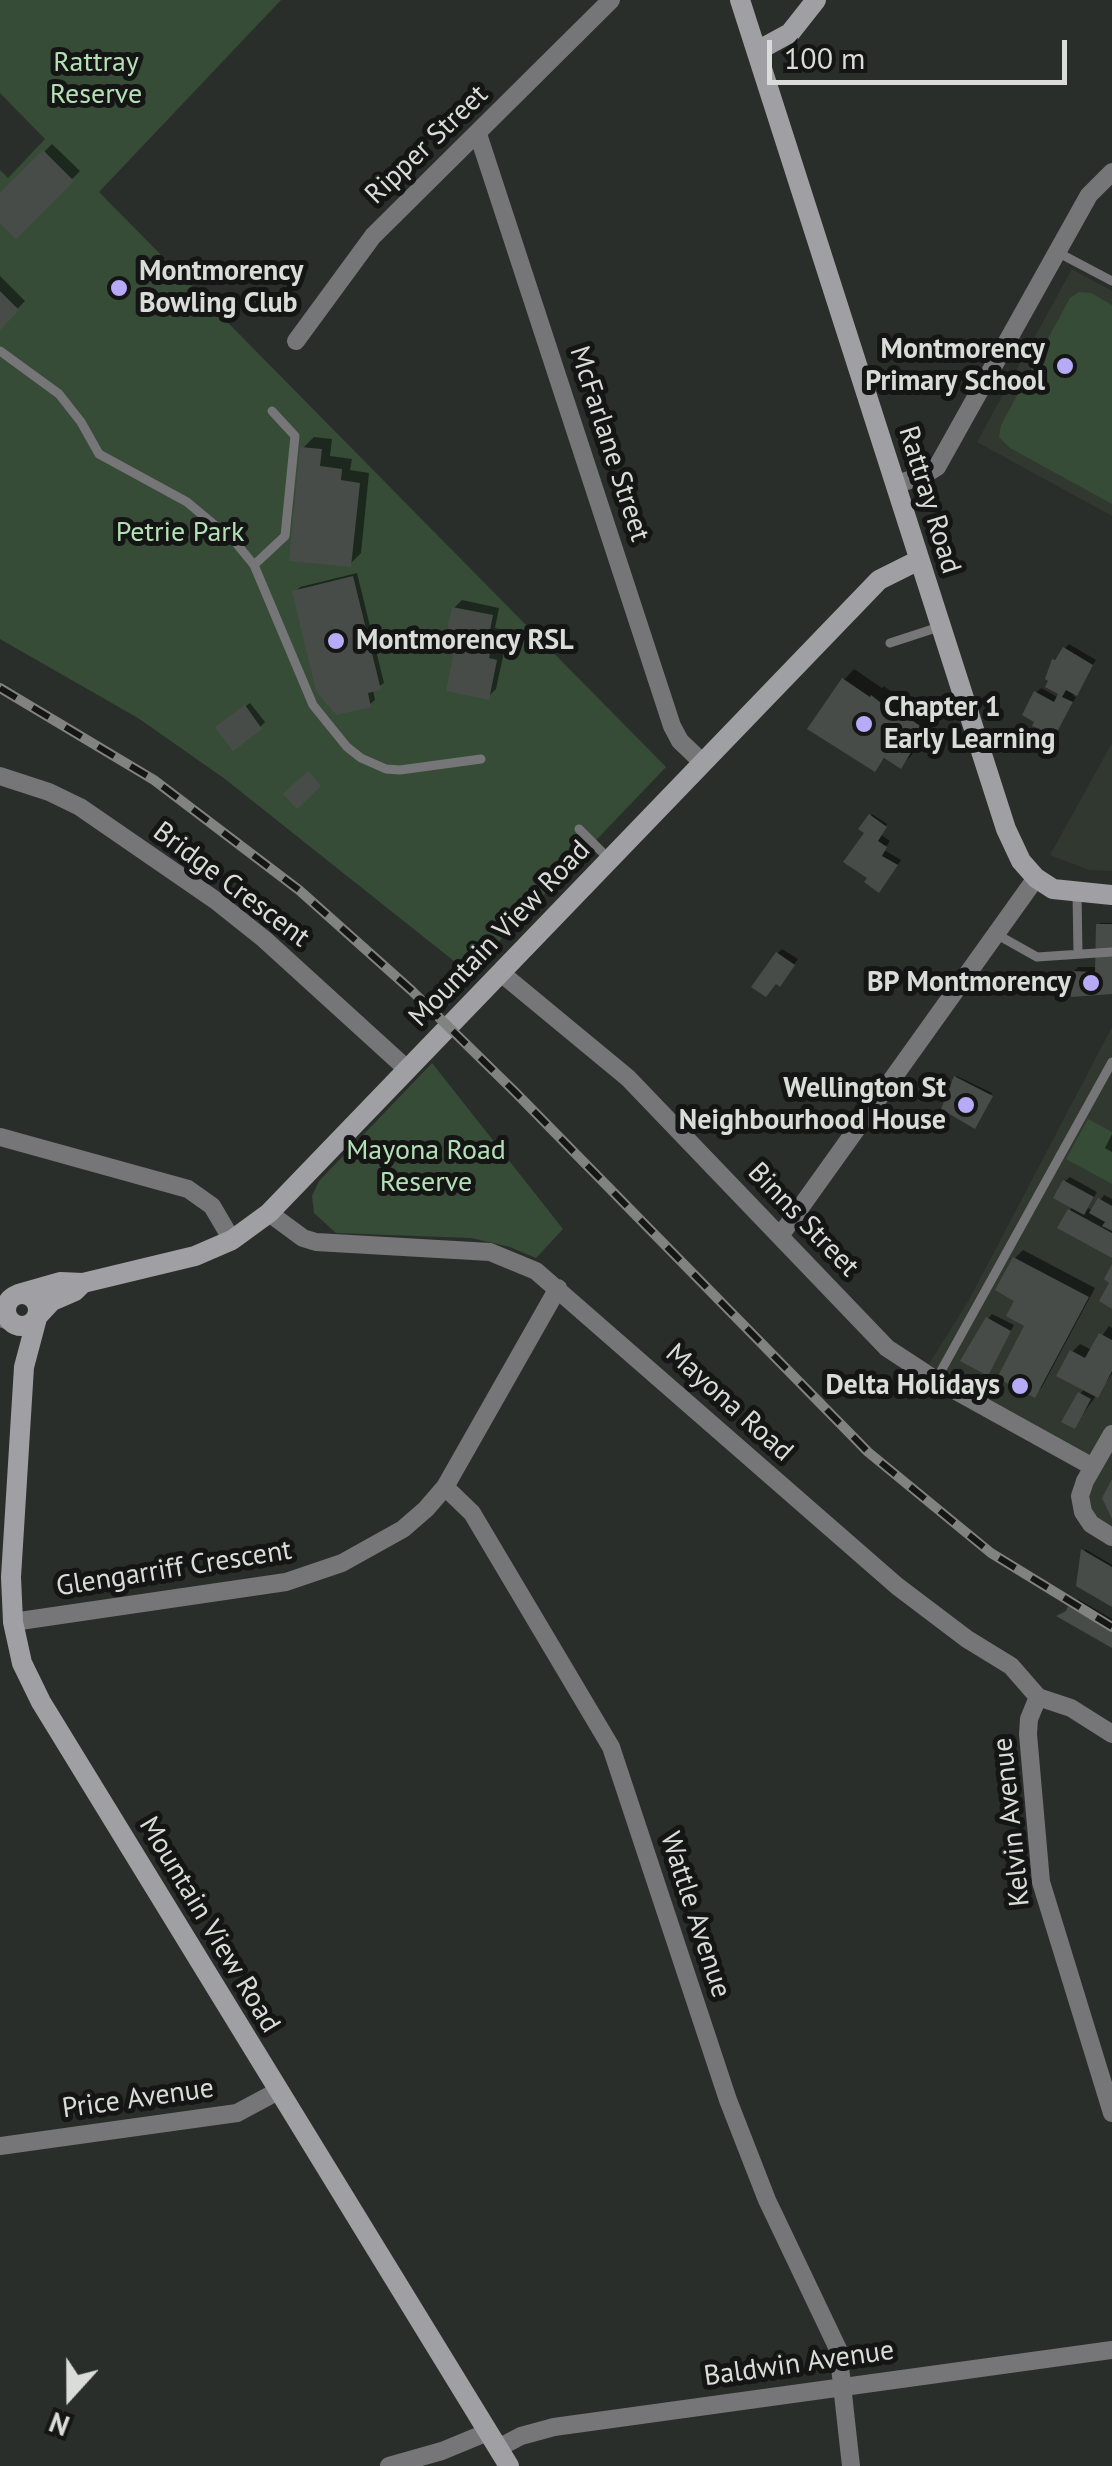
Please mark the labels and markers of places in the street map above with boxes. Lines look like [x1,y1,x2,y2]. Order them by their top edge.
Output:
place label: Montmorency Bowling Club [139,255,303,321]
marker: Montmorency Bowling Club [108,277,130,299]
place label: Montmorency Primary School [865,333,1045,399]
marker: Montmorency Primary School [1054,355,1076,377]
place label: Montmorency RSL [356,624,574,658]
marker: Montmorency RSL [325,630,347,652]
place label: Chapter 1 Early Learning [884,691,1055,757]
marker: Chapter 1 Early Learning [853,713,875,735]
place label: BP Montmorency [867,966,1071,1000]
marker: BP Montmorency [1080,972,1102,994]
place label: Wellington St Neighbourhood House [679,1072,946,1138]
marker: Wellington St Neighbourhood House [955,1094,977,1116]
place label: Delta Holidays [825,1369,1000,1403]
marker: Delta Holidays [1009,1375,1031,1397]

